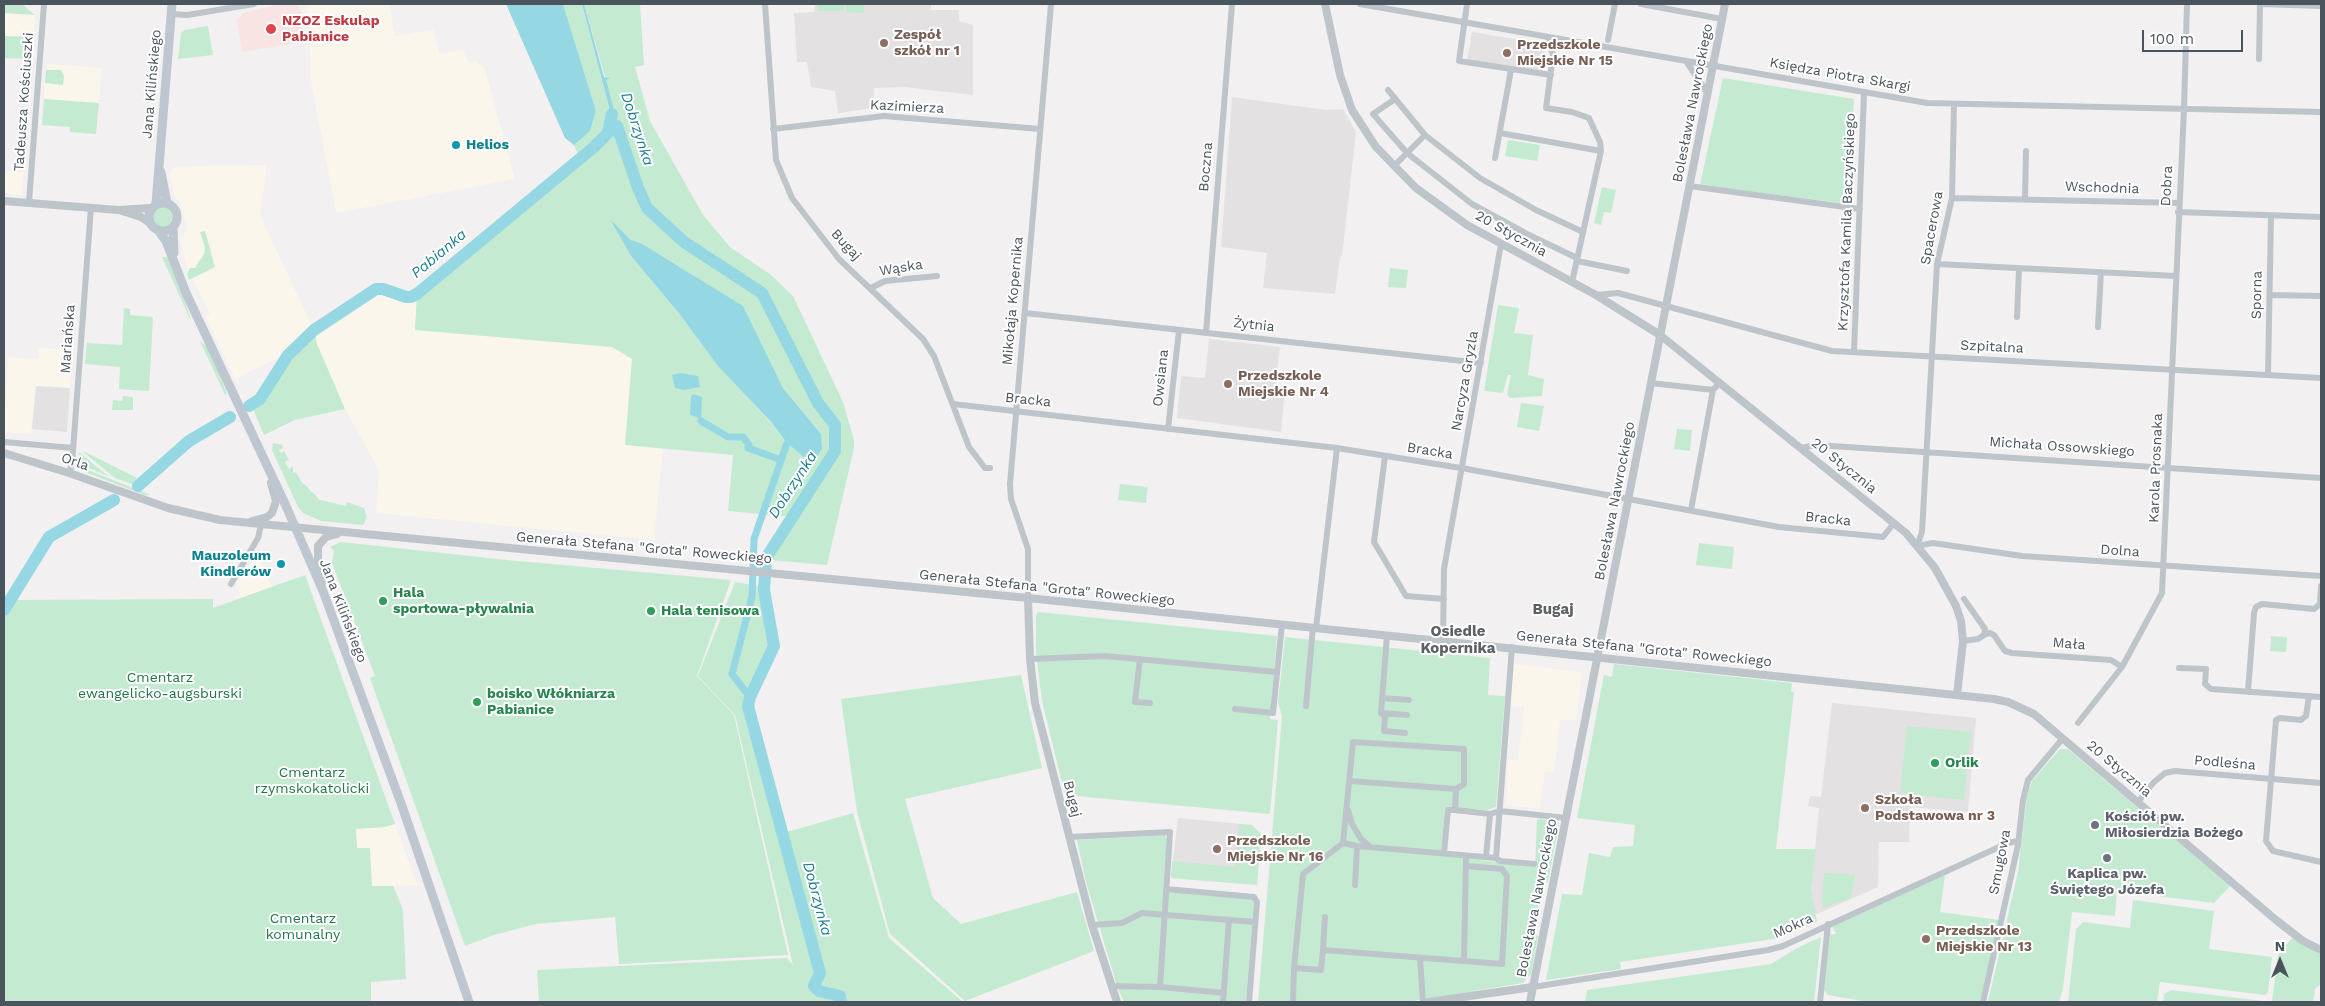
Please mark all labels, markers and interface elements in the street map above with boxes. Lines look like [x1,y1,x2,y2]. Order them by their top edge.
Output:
place label: NZOZ Eskulap Pabianice [282,13,379,46]
scale bar [2145,20,2246,52]
marker: NZOZ Eskulap Pabianice [264,22,278,36]
street label: Bolesława Nawrockiego [1669,22,1717,184]
place label: Zespół szkół nr 1 [894,27,960,59]
street label: Jana Kilińskiego [139,29,165,139]
text: 100 m [2150,30,2194,48]
street label: Tadeusza Kościuszki [11,32,37,172]
marker: Zespół szkół nr 1 [878,37,890,49]
place label: Przedszkole Miejskie Nr 15 [1517,37,1613,70]
marker: Przedszkole Miejskie Nr 15 [1501,47,1513,59]
street label: Księdza Piotra Skargi [1768,54,1912,96]
water label: Dobrzynka [617,90,657,168]
street label: Kazimierza [869,97,945,117]
street label: Krzysztofa Kamila Baczyńskiego [1835,113,1859,331]
place label: Helios [466,137,509,153]
marker: Helios [450,139,462,151]
street label: Boczna [1195,142,1217,192]
street label: Dobra [2158,165,2176,207]
street label: Wschodnia [2065,178,2139,198]
street label: Spacerowa [1917,190,1947,266]
street label: 20 Stycznia [1472,207,1550,261]
water label: Pabianka [408,226,470,282]
street label: Bugaj [827,226,865,264]
street label: Mikołaja Kopernika [999,236,1027,366]
street label: Wąska [878,256,924,280]
street label: Sporna [2248,271,2266,319]
street label: Mariańska [57,304,79,374]
street label: Żytnia [1233,314,1275,336]
street label: Narcyza Gryzla [1448,330,1482,432]
street label: Szpitalna [1960,337,2024,357]
street label: Owsiana [1150,349,1172,407]
place label: Przedszkole Miejskie Nr 4 [1238,368,1329,401]
marker: Przedszkole Miejskie Nr 4 [1222,378,1234,390]
street label: Bracka [1004,389,1052,411]
street label: Karola Prosnaka [2146,413,2166,523]
street label: Bolesława Nawrockiego [1591,420,1639,582]
street label: Michała Ossowskiego [1989,434,2135,460]
street label: 20 Stycznia [1808,435,1880,497]
street label: Bracka [1406,439,1454,463]
water label: Dobrzynka [765,448,821,522]
street label: Orla [59,449,91,475]
street label: Bracka [1804,508,1852,530]
street label: Generała Stefana "Grota" Roweckiego [515,528,773,568]
street label: Dolna [2100,541,2140,561]
place label: Mauzoleum Kindlerów [191,548,271,580]
street label: Jana Kilińskiego [316,557,370,665]
marker: Mauzoleum Kindlerów [275,558,287,570]
street label: Generała Stefana "Grota" Roweckiego [918,566,1176,610]
place label: Hala sportowa-pływalnia [393,585,534,618]
marker: Hala sportowa-pływalnia [377,595,389,607]
district label: Bugaj [1533,601,1573,619]
place label: Hala tenisowa [661,603,759,619]
marker: Hala tenisowa [645,605,657,617]
district label: Osiedle Kopernika [1421,623,1495,658]
street label: Generała Stefana "Grota" Roweckiego [1515,627,1773,671]
street label: Mała [2052,634,2086,654]
park label: Cmentarz ewangelicko-augsburski [78,670,242,702]
place label: boisko Włókniarza Pabianice [487,686,615,719]
marker: boisko Włókniarza Pabianice [471,696,483,708]
street label: 20 Stycznia [2083,737,2155,801]
street label: Podleśna [2193,752,2257,774]
place label: Orlik [1945,755,1979,771]
marker: Orlik [1929,757,1941,769]
park label: Cmentarz rzymskokatolicki [255,765,369,798]
street label: Bugaj [1059,779,1085,819]
place label: Szkoła Podstawowa nr 3 [1875,792,1995,824]
marker: Szkoła Podstawowa nr 3 [1859,802,1871,814]
place label: Kościół pw. Miłosierdzia Bożego [2105,809,2243,842]
street label: Bolesława Nawrockiego [1513,817,1561,979]
marker: Kościół pw. Miłosierdzia Bożego [2089,819,2101,831]
street label: Smugowa [1985,828,2015,896]
place label: Przedszkole Miejskie Nr 16 [1227,833,1323,866]
marker: Przedszkole Miejskie Nr 16 [1211,843,1223,855]
marker: Kaplica pw. Świętego Józefa [2101,852,2113,864]
water label: Dobrzynka [798,860,836,938]
place label: Kaplica pw. Świętego Józefa [2050,866,2164,899]
street label: Mokra [1771,910,1815,942]
park label: Cmentarz komunalny [266,911,340,944]
place label: Przedszkole Miejskie Nr 13 [1936,923,2032,956]
marker: Przedszkole Miejskie Nr 13 [1920,933,1932,945]
north arrow [2255,936,2305,986]
text: N [2275,938,2285,954]

